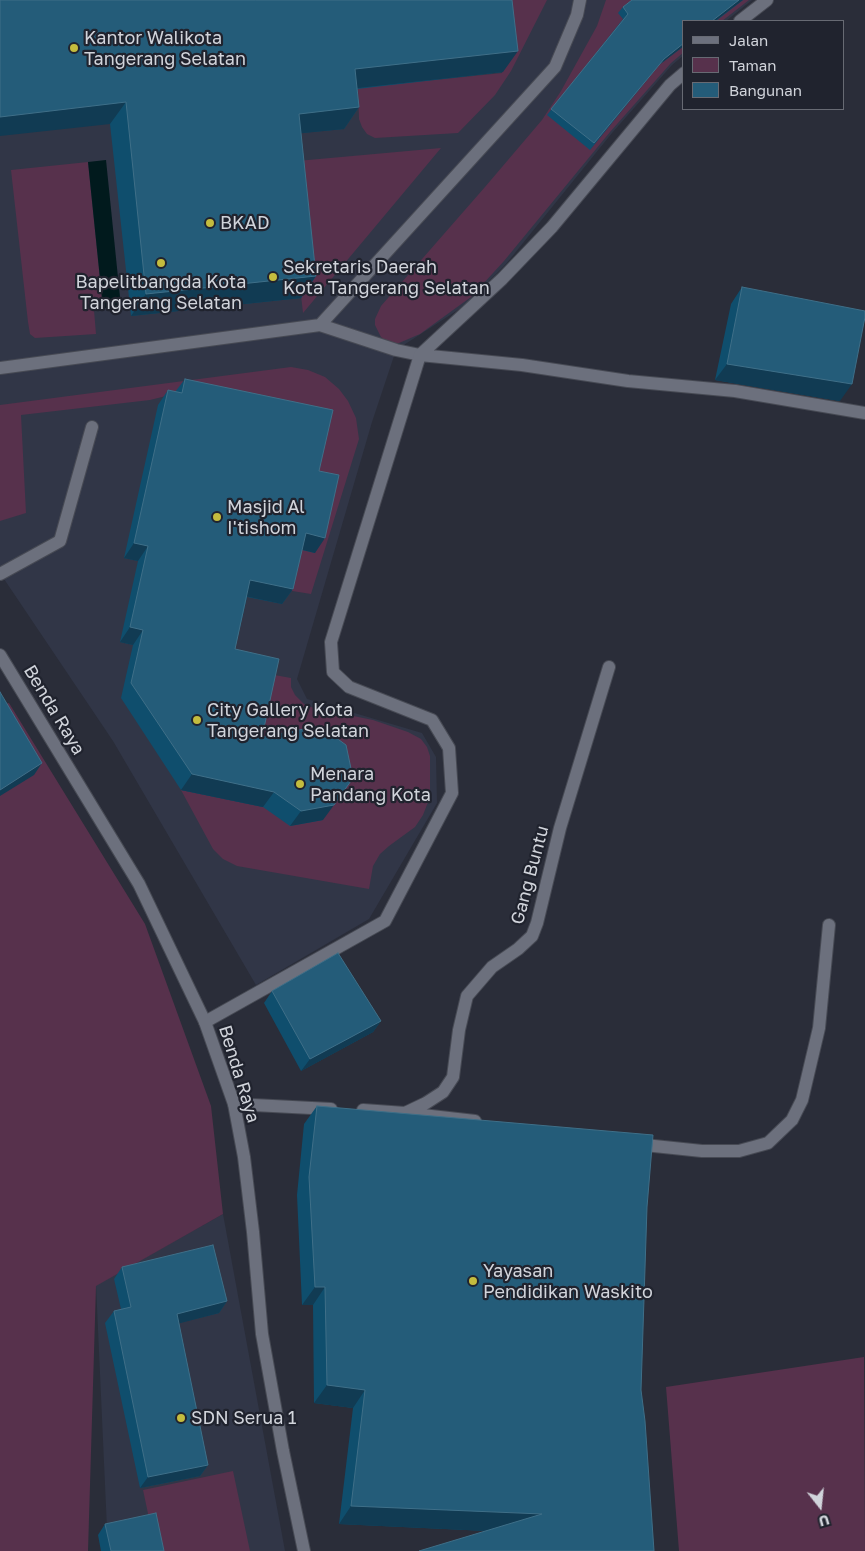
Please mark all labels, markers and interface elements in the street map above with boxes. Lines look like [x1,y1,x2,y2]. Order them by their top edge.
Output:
legend [682,20,845,110]
place label: Kantor Walikota Tangerang Selatan [84,27,246,70]
text: Jalan [729,31,768,49]
marker: Kantor Walikota Tangerang Selatan [68,42,80,54]
text: Taman [729,56,776,74]
text: Bangunan [729,81,802,99]
place label: BKAD [220,212,269,234]
marker: BKAD [204,217,216,229]
place label: Sekretaris Daerah Kota Tangerang Selatan [283,256,490,298]
marker: Bapelitbangda Kota Tangerang Selatan [155,257,167,269]
place label: Bapelitbangda Kota Tangerang Selatan [76,271,246,314]
marker: Sekretaris Daerah Kota Tangerang Selatan [267,271,279,283]
place label: Masjid Al I'tishom [227,496,305,538]
marker: Masjid Al I'tishom [211,511,223,523]
street label: Benda Raya [19,661,89,759]
place label: City Gallery Kota Tangerang Selatan [207,699,369,742]
marker: City Gallery Kota Tangerang Selatan [191,714,203,726]
place label: Menara Pandang Kota [310,763,431,806]
marker: Menara Pandang Kota [294,778,306,790]
street label: Gang Buntu [506,823,554,927]
street label: Benda Raya [214,1023,264,1125]
place label: Yayasan Pendidikan Waskito [483,1260,653,1302]
marker: Yayasan Pendidikan Waskito [467,1275,479,1287]
place label: SDN Serua 1 [191,1407,297,1429]
marker: SDN Serua 1 [175,1412,187,1424]
north arrow [795,1481,845,1531]
text: U [817,1511,832,1530]

